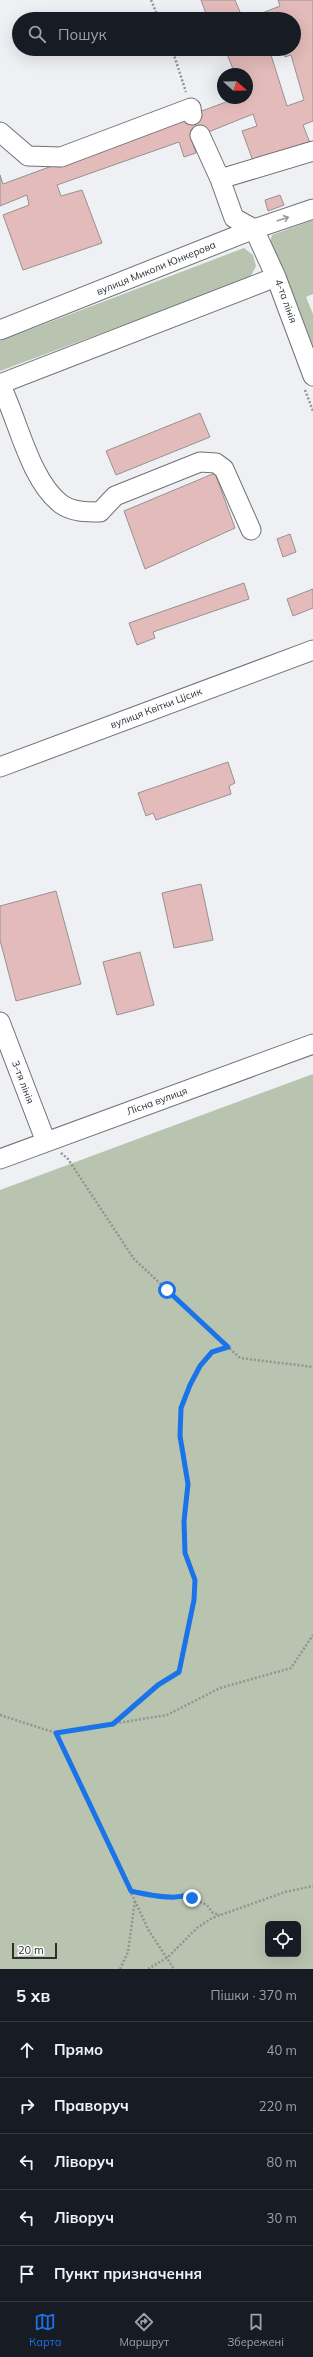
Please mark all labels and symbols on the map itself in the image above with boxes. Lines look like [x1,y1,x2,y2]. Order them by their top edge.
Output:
north arrow [217,68,253,104]
one-way arrow [277,215,290,222]
street label: вулиця Миколи Юнкерова [94,238,218,298]
street label: 4-та лінія [272,277,300,325]
street label: вулиця Квітки Цісик [109,684,204,731]
street label: 3-тя лінія [9,1059,37,1105]
street label: Лісна вулиця [125,1084,189,1118]
route start [158,1281,176,1299]
route end [183,1889,201,1907]
scale bar [12,1941,57,1960]

